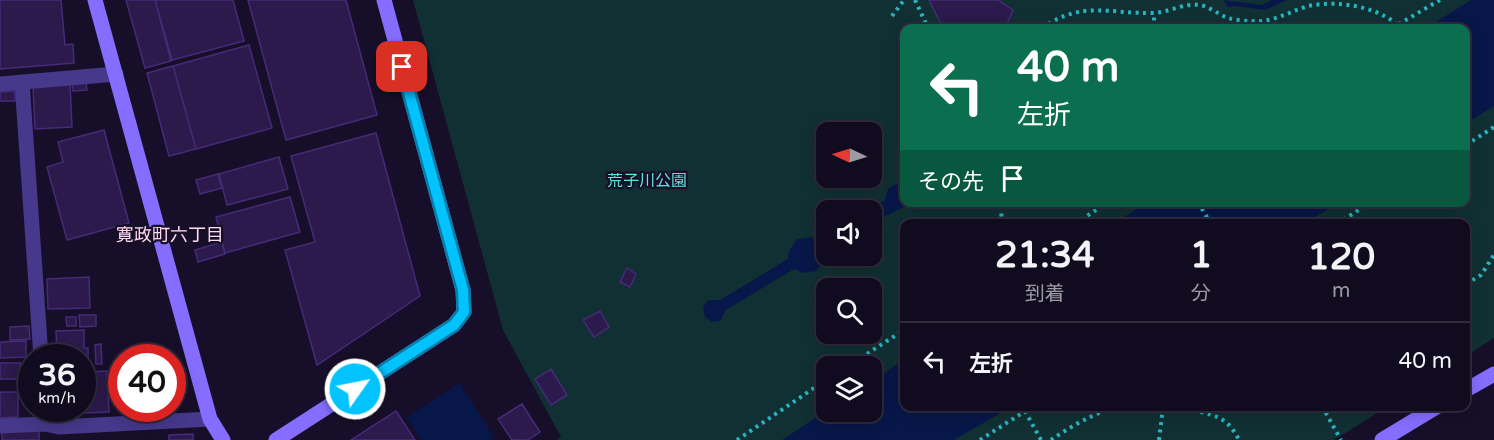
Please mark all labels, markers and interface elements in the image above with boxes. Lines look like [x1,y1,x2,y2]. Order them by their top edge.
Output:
pin [376,41,427,92]
text: 40 m [1017,42,1119,93]
icon: left [918,48,996,126]
icon: arrive [385,50,418,83]
text: 左折 [1017,99,1071,132]
north arrow [816,122,882,188]
map controls [816,122,882,422]
icon: arrive [996,162,1029,195]
text: その先 [918,169,984,195]
park label: 荒子川公園 [607,171,687,191]
button: sound [816,200,882,266]
district label: 寛政町六丁目 [116,224,224,246]
text: 21:34 [995,234,1095,277]
text: 1 [1190,234,1212,277]
text: 120 [1307,236,1375,279]
button: search [816,278,882,344]
text: m [1332,279,1350,303]
text: 到着 [1025,282,1065,306]
text: 分 [1191,282,1211,306]
speed limit sign: 40 [108,344,186,422]
icon: left [918,345,951,378]
text: 40 m [1398,348,1452,374]
text: 左折 [969,351,1013,377]
button: layers [816,356,882,422]
text: 36 [38,357,76,394]
position arrow [323,357,387,421]
text: km/h [38,389,76,407]

